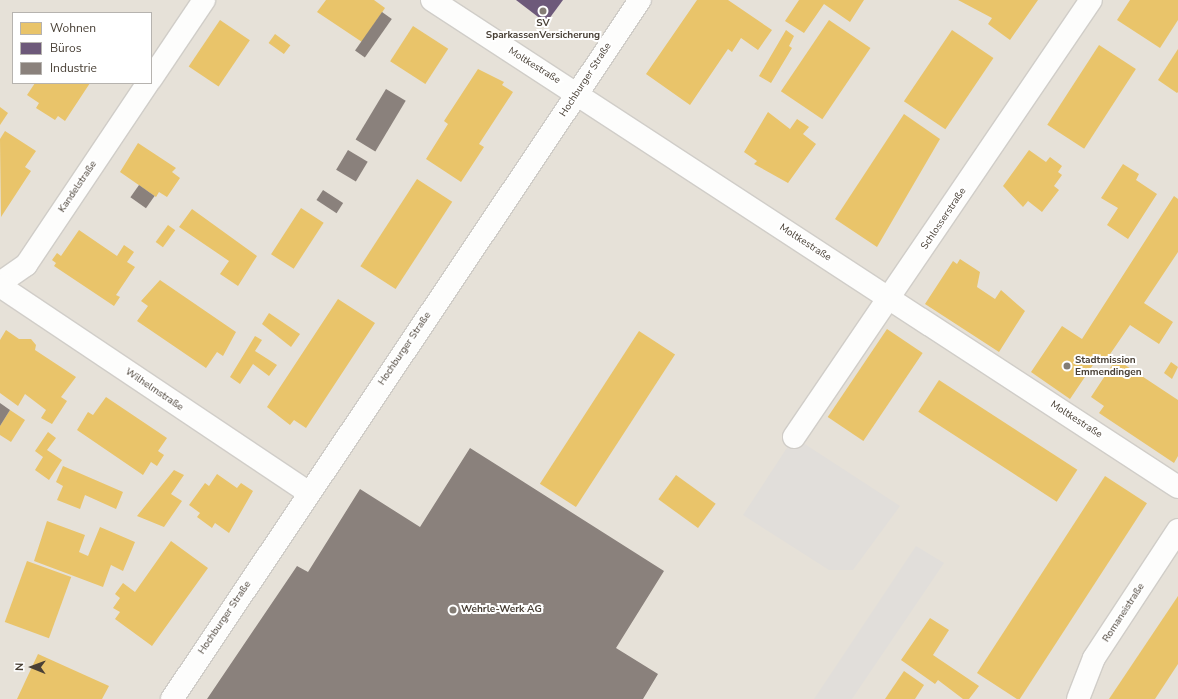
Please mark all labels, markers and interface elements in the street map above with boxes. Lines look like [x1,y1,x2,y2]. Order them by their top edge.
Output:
marker: SV SparkassenVersicherung [538,6,548,16]
legend [12,12,152,84]
place label: SV SparkassenVersicherung [486,17,600,40]
text: Wohnen [50,20,96,36]
text: Büros [50,40,82,56]
street label: Hochburger Straße [558,41,614,119]
street label: Moltkestraße [506,45,562,87]
text: Industrie [50,60,97,76]
street label: Kandelstraße [56,159,100,215]
street label: Schlosserstraße [919,186,969,252]
street label: Moltkestraße [777,222,833,264]
street label: Hochburger Straße [376,310,434,388]
place label: Stadtmission Emmendingen [1075,354,1141,378]
marker: Stadtmission Emmendingen [1062,361,1072,371]
street label: Wilhelmstraße [123,366,185,414]
street label: Moltkestraße [1048,399,1104,441]
street label: Hochburger Straße [196,579,254,657]
street label: Romaneistraße [1100,581,1148,645]
place label: Wehrle-Werk AG [461,604,542,616]
marker: Wehrle-Werk AG [448,605,458,615]
north arrow [12,647,52,687]
text: N [12,663,27,671]

